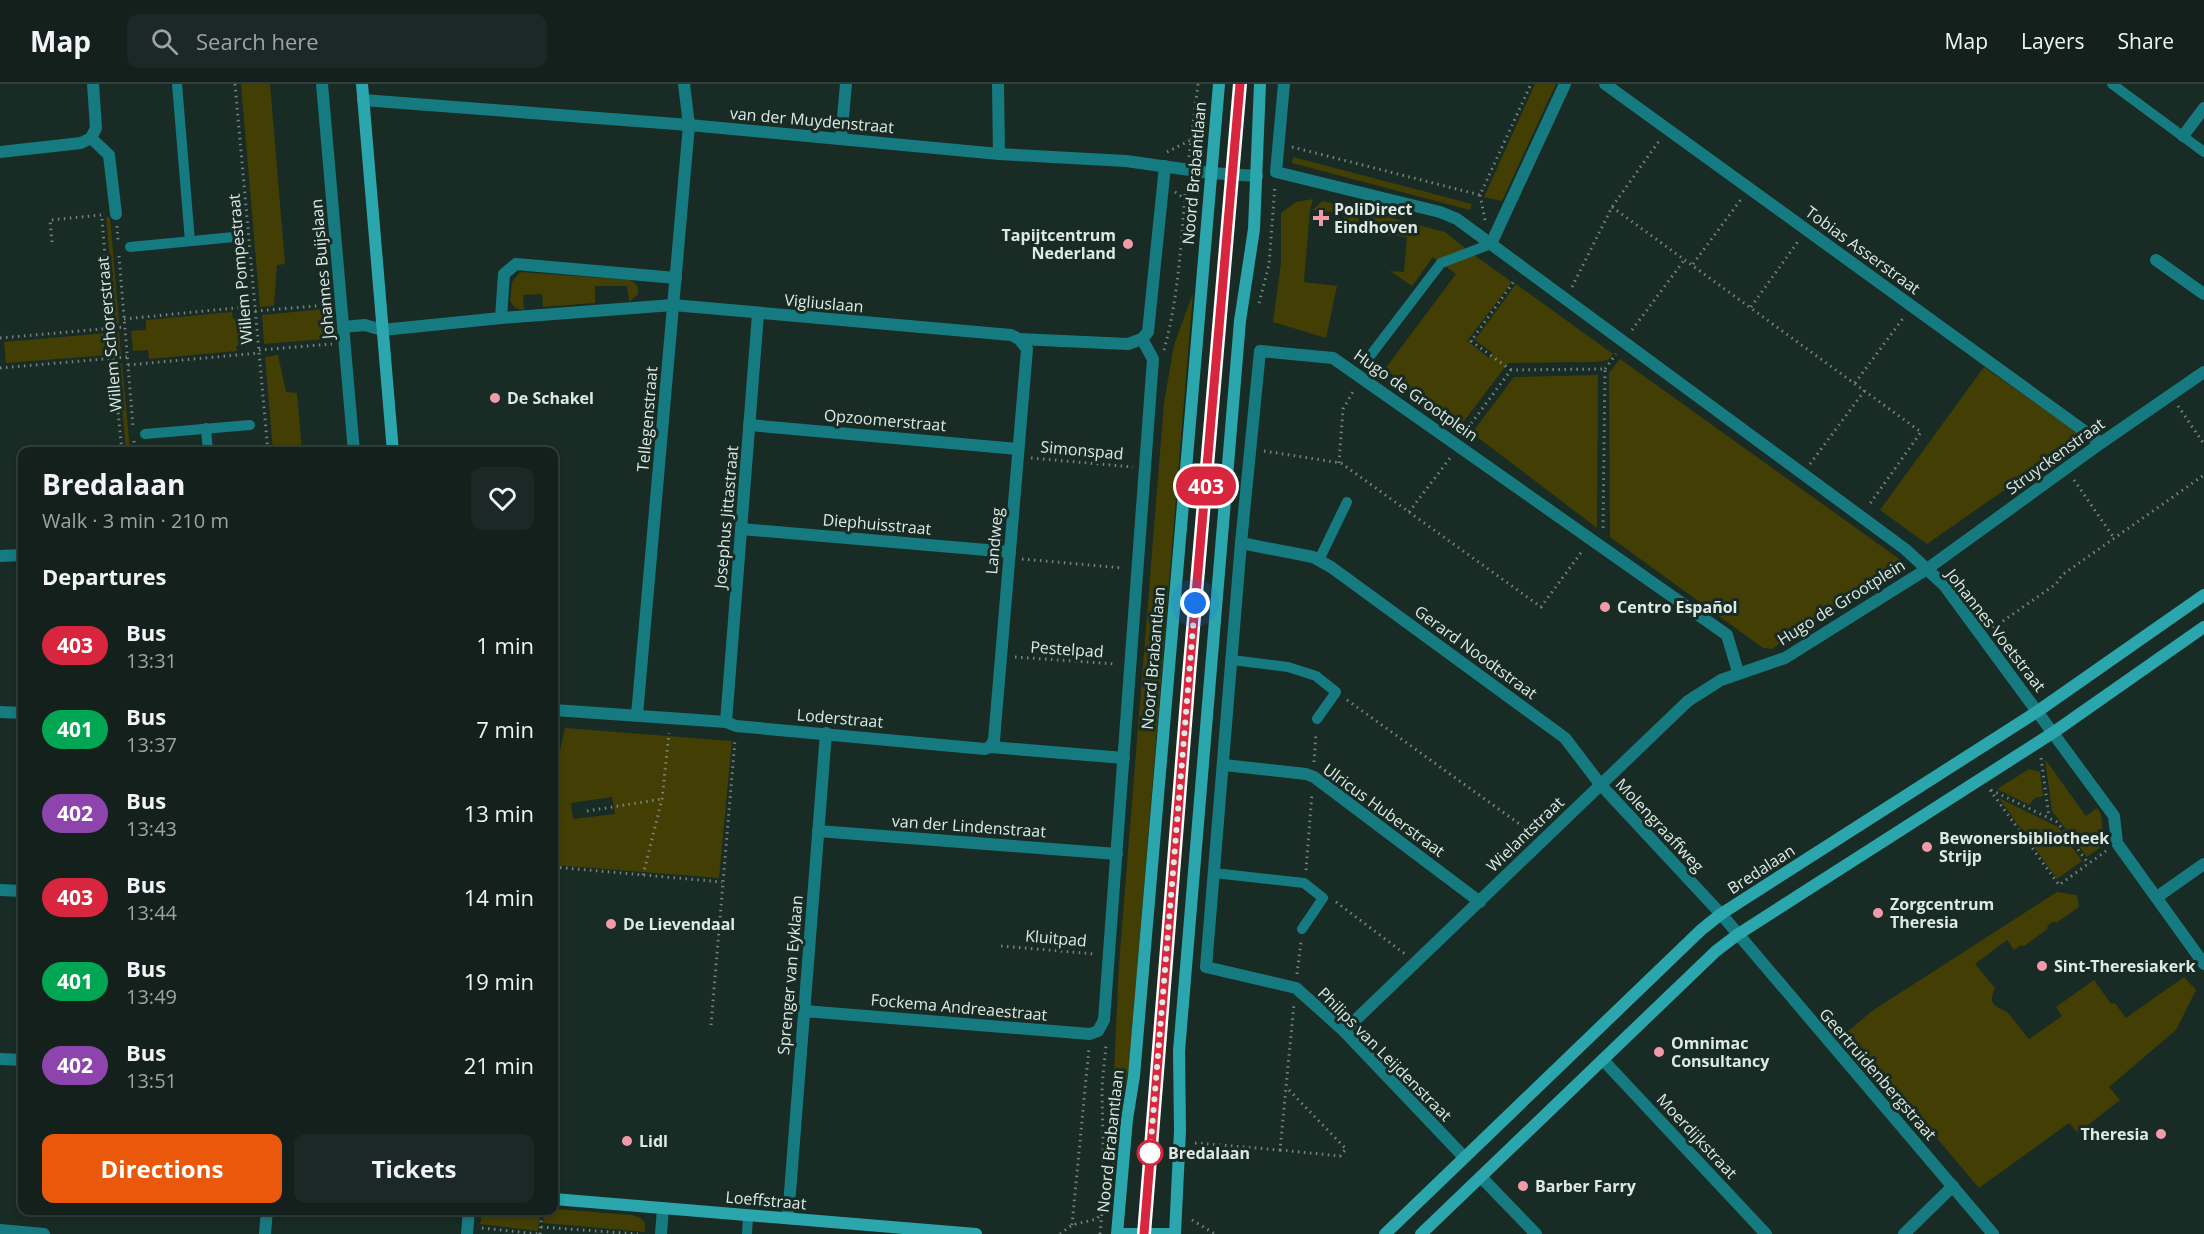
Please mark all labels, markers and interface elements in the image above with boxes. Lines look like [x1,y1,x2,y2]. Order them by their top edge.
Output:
search box [127,14,547,68]
text: Map [30,22,91,60]
icon: search [148,25,181,58]
text: Search here [196,26,319,56]
text: Map [1945,27,1988,55]
text: Layers [2021,27,2085,55]
text: Share [2118,27,2174,55]
street label: Noord Brabantlaan [1177,101,1211,245]
street label: van der Muydenstraat [729,102,895,138]
street label: Willem Pompestraat [222,193,258,345]
street label: Johannes Buijslaan [305,198,339,342]
place label: PoliDirect Eindhoven [1334,198,1418,238]
street label: Tobias Asserstraat [1801,201,1925,299]
marker: PoliDirect Eindhoven [1312,209,1330,227]
place label: Tapijtcentrum Nederland [1002,224,1116,264]
marker: Tapijtcentrum Nederland [1121,237,1135,251]
street label: Willem Schorerstraat [91,255,127,413]
street label: Vigliuslaan [783,289,865,317]
street label: Hugo de Grootplein [1350,344,1482,446]
street label: Tellegenstraat [631,365,663,473]
place label: De Schakel [507,387,594,409]
marker: De Schakel [488,391,502,405]
street label: Opzoomerstraat [823,404,947,436]
street label: Struyckenstraat [2001,413,2109,499]
street label: Simonspad [1040,435,1124,465]
street label: Josephus Jittastraat [709,444,743,592]
text: Bredalaan [42,465,185,503]
line badge: 403 [1172,466,1240,506]
button: heart [471,467,534,530]
text: 403 [1188,472,1224,500]
street label: Landweg [980,506,1008,575]
text: Walk · 3 min · 210 m [42,507,229,534]
street label: Diephuisstraat [822,508,933,540]
street label: Hugo de Grootplein [1773,554,1909,650]
text: Departures [42,561,166,591]
street label: Johannes Voetstraat [1940,562,2051,696]
street label: Noord Brabantlaan [1136,586,1170,730]
your location [1180,588,1210,618]
place label: Centro Español [1617,596,1737,618]
street label: Gerard Noodtstraat [1410,600,1542,704]
marker: Centro Español [1598,600,1612,614]
text: Bus [126,617,166,647]
text: 1 min [476,630,534,660]
text: 403 [57,631,93,659]
street label: Pestelpad [1030,635,1104,663]
text: 13:31 [126,647,177,674]
text: Bus [126,701,166,731]
street label: Loderstraat [796,703,884,733]
text: 7 min [476,714,534,744]
text: 401 [57,715,93,743]
text: 13:37 [126,731,177,758]
street label: Ulricus Huberstraat [1319,758,1450,862]
street label: Molengraaffweg [1611,773,1709,877]
text: Bus [126,785,166,815]
street label: Wielantstraat [1482,791,1569,877]
text: 13 min [464,798,534,828]
text: 402 [57,799,93,827]
street label: van der Lindenstraat [891,810,1047,842]
text: 13:43 [126,815,177,842]
place label: Bewonersbibliotheek Strijp [1939,827,2109,867]
street label: Bredalaan [1723,839,1799,899]
marker: Bewonersbibliotheek Strijp [1920,840,1934,854]
text: Bus [126,869,166,899]
text: 14 min [464,882,534,912]
text: 403 [57,883,93,911]
place label: Zorgcentrum Theresia [1890,893,1994,933]
street label: Sprenger van Eyklaan [772,894,808,1056]
text: 13:44 [126,899,177,926]
marker: Zorgcentrum Theresia [1871,906,1885,920]
place label: De Lievendaal [623,913,735,935]
marker: De Lievendaal [604,917,618,931]
street label: Kluitpad [1024,924,1088,952]
text: Bus [126,953,166,983]
place label: Sint-Theresiakerk [2054,955,2195,977]
marker: Sint-Theresiakerk [2035,959,2049,973]
text: 19 min [464,966,534,996]
text: 401 [57,967,93,995]
street label: Philips van Leijdenstraat [1313,982,1457,1126]
text: 13:49 [126,983,177,1010]
street label: Fockema Andreaestraat [870,988,1049,1026]
street label: Geertruidenbergstraat [1815,1003,1942,1145]
place label: Omnimac Consultancy [1671,1032,1770,1072]
text: Bus [126,1037,166,1067]
marker: Omnimac Consultancy [1652,1045,1666,1059]
text: 21 min [464,1050,534,1080]
text: 402 [57,1051,93,1079]
text: 13:51 [126,1067,177,1094]
street label: Noord Brabantlaan [1092,1069,1128,1213]
street label: Moerdijkstraat [1652,1089,1742,1184]
place label: Theresia [2081,1123,2149,1145]
marker: Theresia [2154,1127,2168,1141]
place label: Lidl [639,1130,668,1152]
button: Directions [42,1134,282,1203]
button: Tickets [294,1134,534,1203]
marker: Lidl [620,1134,634,1148]
marker: Bredalaan [1137,1140,1163,1166]
place label: Bredalaan [1168,1142,1250,1164]
place label: Barber Farry [1535,1175,1637,1197]
marker: Barber Farry [1516,1179,1530,1193]
street label: Loeffstraat [725,1186,808,1215]

